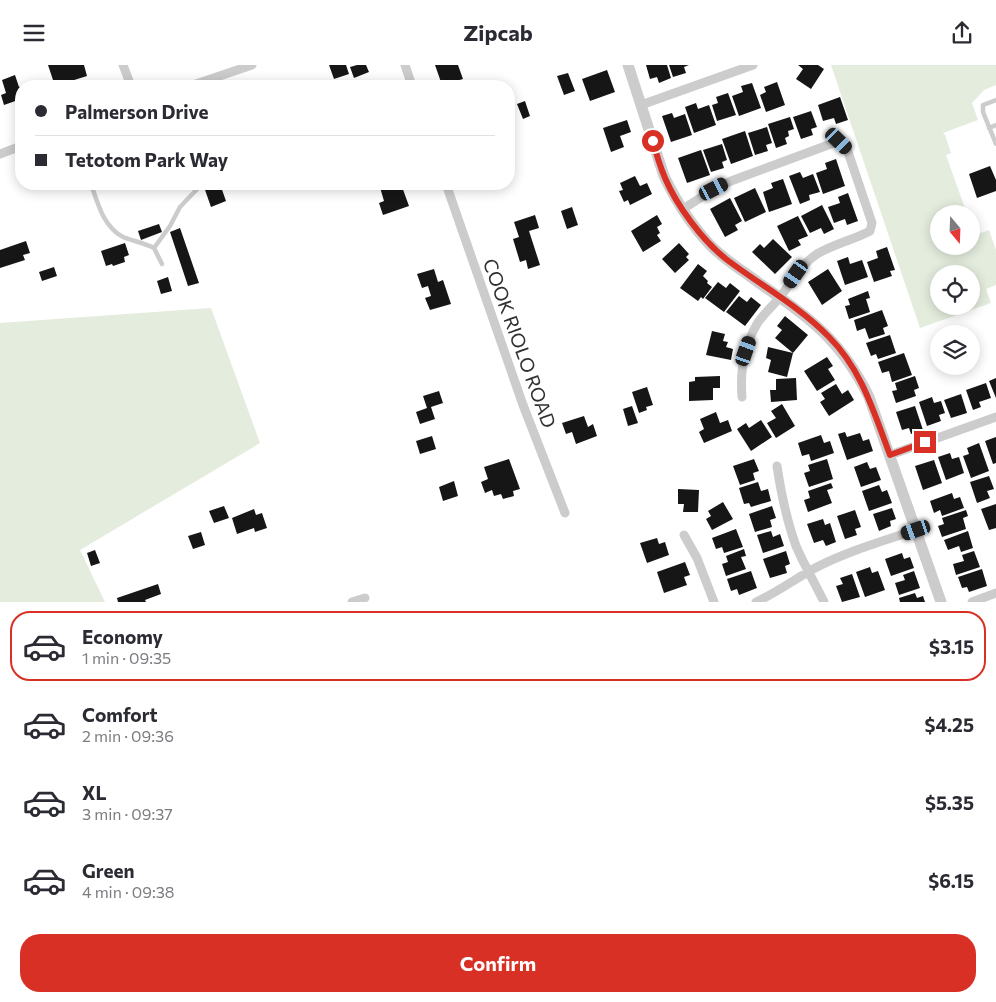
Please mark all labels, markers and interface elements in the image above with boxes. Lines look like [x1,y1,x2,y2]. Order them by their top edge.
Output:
icon: menu [20,19,48,47]
text: Zipcab [463,19,533,46]
icon: share [948,19,976,47]
text: Palmerson Drive [65,100,209,123]
car [822,125,855,157]
route start [642,130,664,152]
text: Tetotom Park Way [65,148,228,171]
car [697,176,730,202]
north arrow [930,205,980,255]
map controls [930,205,980,375]
street label: COOK RIOLO ROAD [479,255,561,431]
car [781,257,810,291]
button: locate [930,265,980,315]
button: layers [930,325,980,375]
car [734,334,757,368]
route end [914,431,936,453]
car [899,518,932,542]
icon: car [22,624,67,669]
text: Economy [82,625,163,648]
text: $3.15 [929,635,974,658]
text: 1 min · 09:35 [82,648,171,667]
icon: car [22,702,67,747]
text: Comfort [82,703,158,726]
text: $4.25 [925,713,974,736]
text: 2 min · 09:36 [82,726,174,745]
icon: car [22,780,67,825]
text: XL [82,781,107,804]
text: $5.35 [925,791,974,814]
text: 3 min · 09:37 [82,804,173,823]
icon: car [22,858,67,903]
text: Green [82,859,134,882]
text: $6.15 [928,869,974,892]
text: 4 min · 09:38 [82,882,175,901]
button: Confirm [20,934,976,992]

